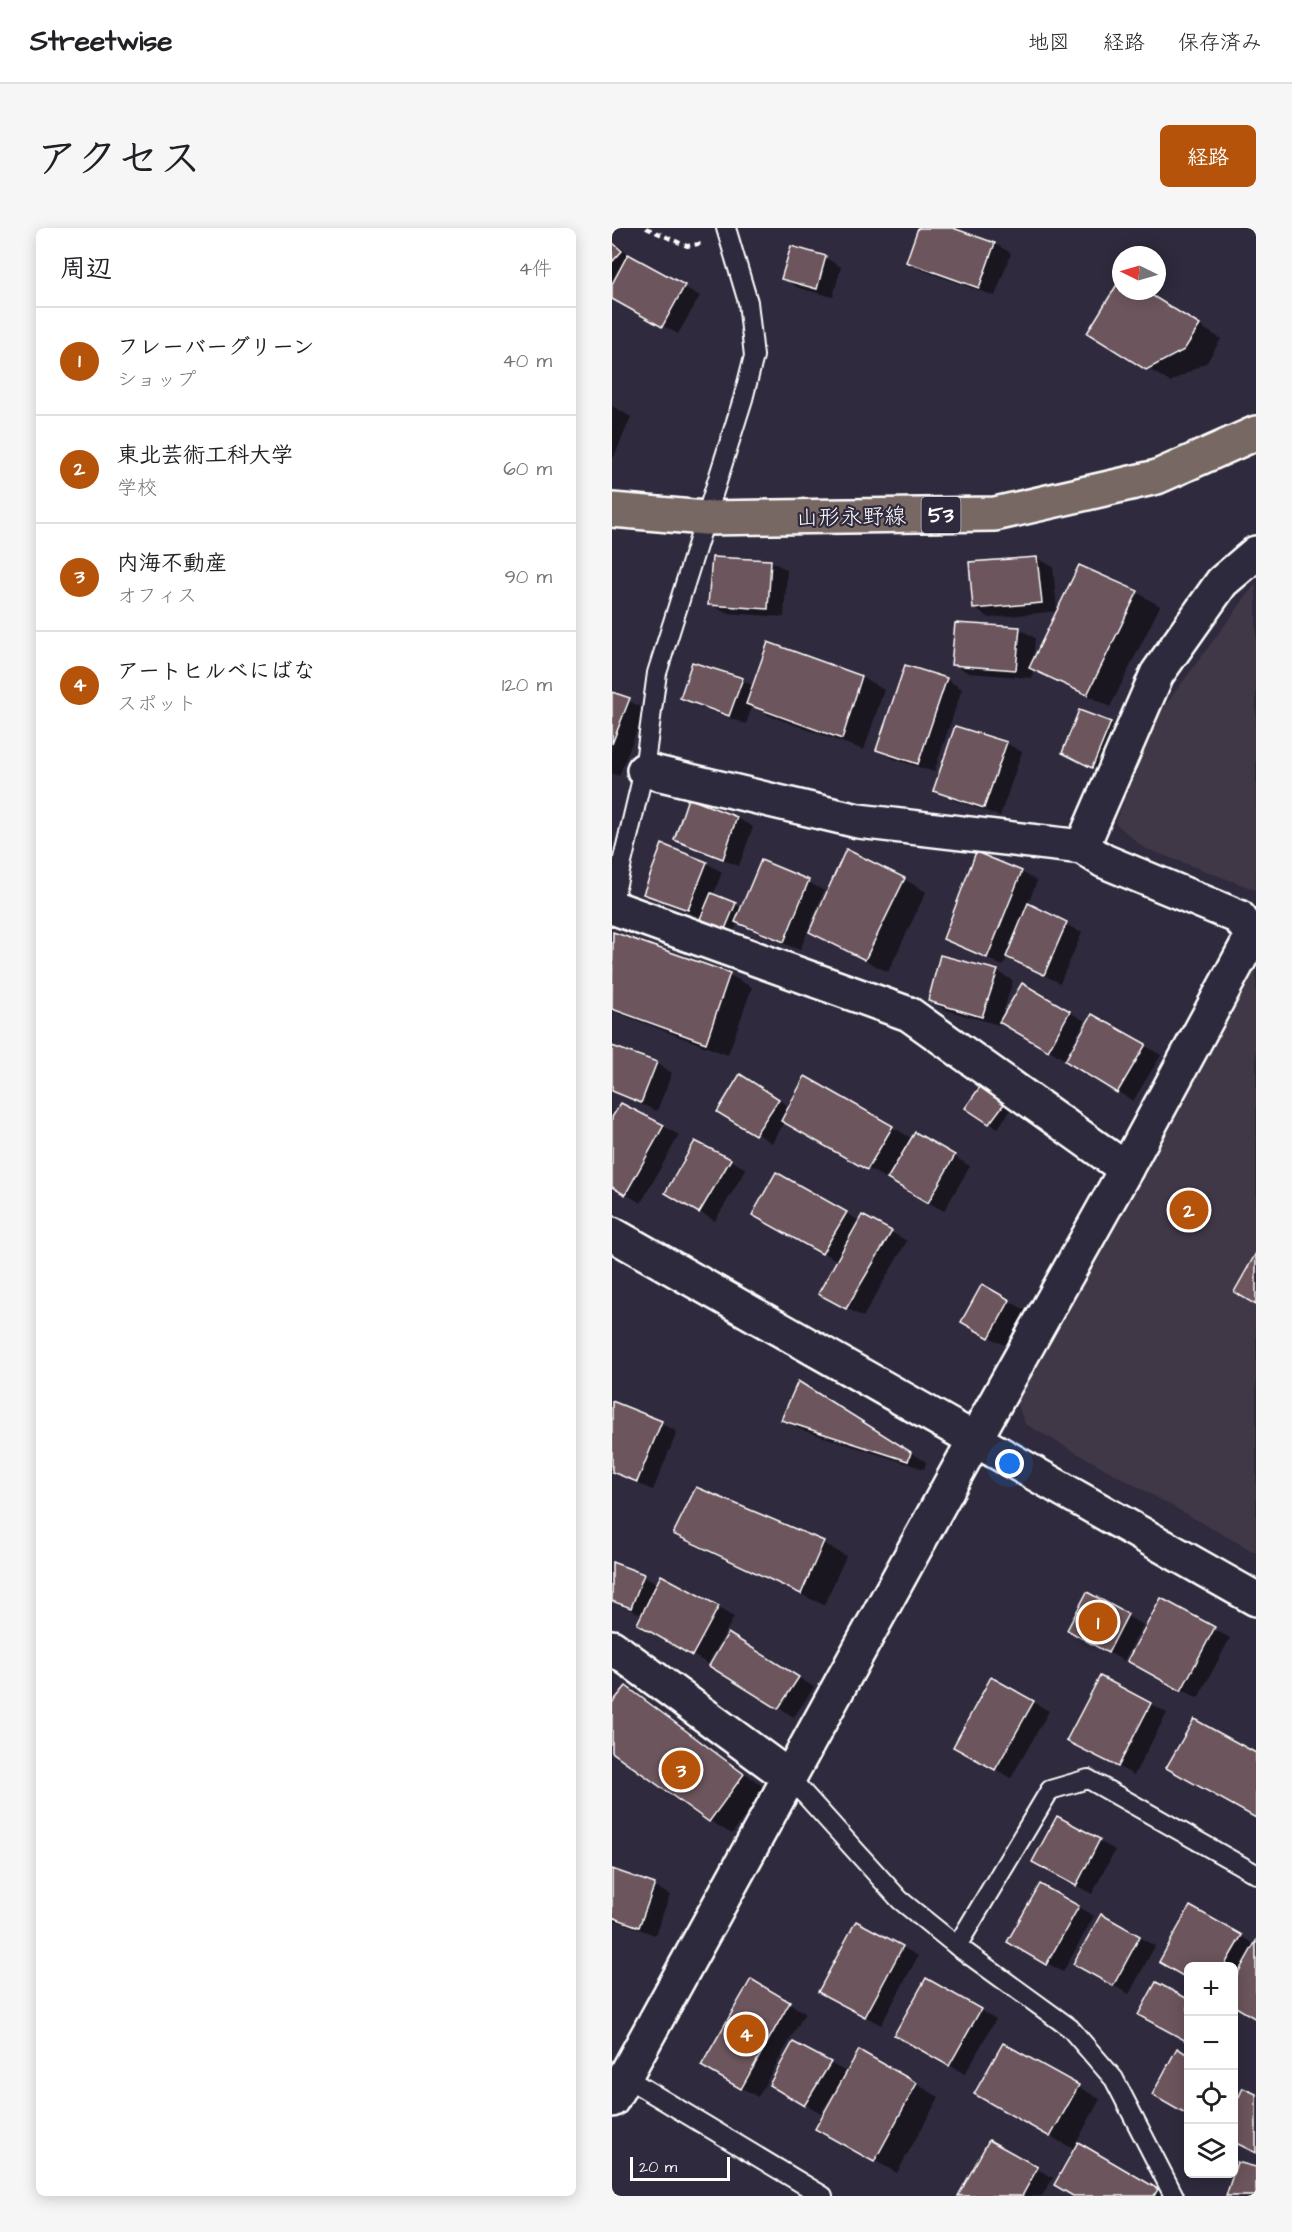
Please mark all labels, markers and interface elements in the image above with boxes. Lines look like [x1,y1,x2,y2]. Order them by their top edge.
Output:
text: Streetwise [30,22,172,61]
text: 地図 [1028,28,1070,57]
text: 経路 [1103,28,1145,57]
text: 保存済み [1178,28,1262,57]
button: 経路 [1160,125,1256,187]
text: アクセス [36,131,201,189]
north arrow [1112,246,1166,300]
text: 周辺 [60,251,112,287]
text: 4件 [518,255,552,283]
text: フレーバーグリーン [117,332,315,363]
text: 1 [78,347,81,375]
text: 40 m [502,347,552,375]
text: ショップ [117,366,196,394]
text: 東北芸術工科大学 [117,440,293,471]
text: 2 [74,455,85,483]
text: 60 m [503,455,552,483]
text: 学校 [117,474,157,502]
road number: 53 [922,497,960,533]
street label: 山形永野線 [796,501,906,534]
text: 内海不動産 [117,548,227,579]
text: 3 [74,563,85,591]
text: 90 m [504,563,552,591]
text: オフィス [117,582,197,610]
text: アートヒルべにばな [117,656,315,687]
text: 4 [73,671,86,699]
text: 120 m [502,671,552,699]
text: スポット [117,690,197,718]
pin: 2 [1170,1188,1208,1232]
your location [995,1449,1024,1478]
pin: 1 [1078,1600,1118,1644]
pin: 3 [662,1748,700,1792]
map controls [1184,1962,1238,2178]
button: + [1184,1962,1238,2016]
pin: 4 [726,2012,766,2056]
button: − [1184,2016,1238,2070]
button: locate [1184,2070,1238,2124]
button: layers [1184,2124,1238,2178]
scale bar [630,2154,730,2182]
text: 20 m [639,2156,677,2178]

